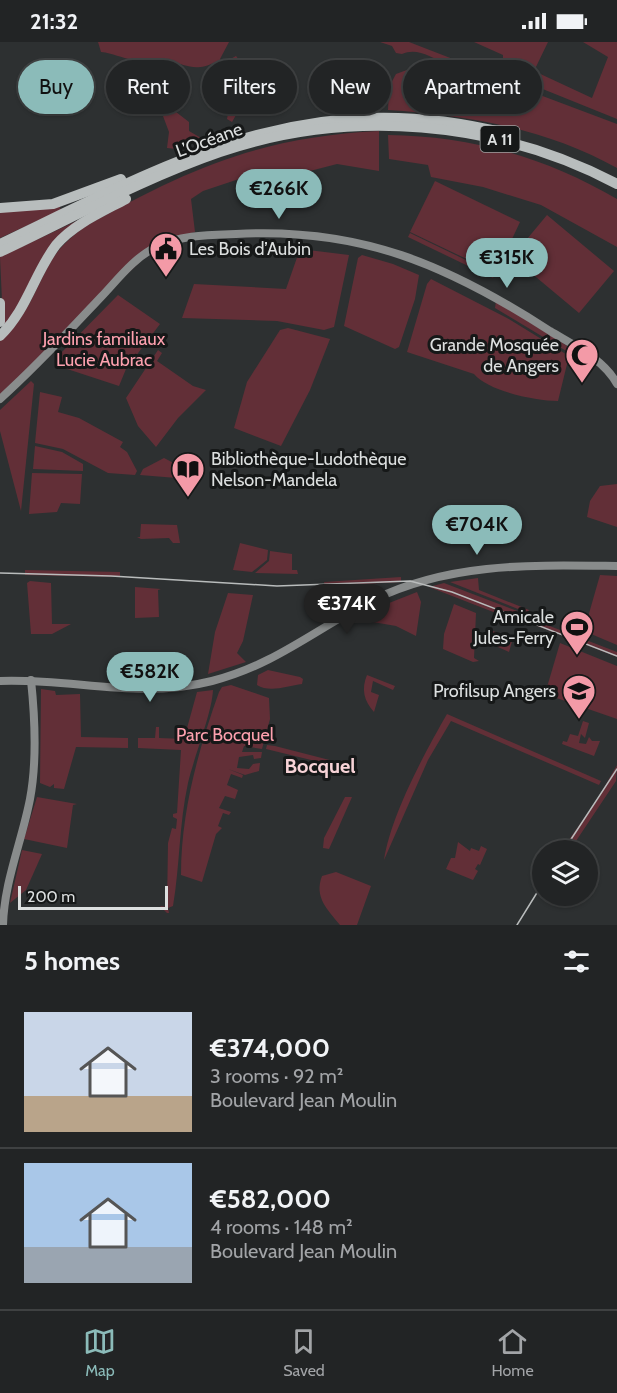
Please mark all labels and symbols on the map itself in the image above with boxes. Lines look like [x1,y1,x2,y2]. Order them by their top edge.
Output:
street label: L’Océane [173,118,245,162]
road number: A 11 [480,126,520,152]
pin: €266K [237,169,321,220]
public building icon: Les Bois d’Aubin [148,231,184,278]
place label: Les Bois d’Aubin [189,238,311,260]
pin: €315K [465,238,549,289]
park label: Jardins familiaux Lucie Aubrac [42,328,166,371]
place label: Grande Mosquée de Angers [430,334,559,377]
mosque icon: Grande Mosquée de Angers [564,337,600,384]
place label: Bibliothèque-Ludothèque Nelson-Mandela [211,448,406,491]
library icon: Bibliothèque-Ludothèque Nelson-Mandela [170,451,206,498]
pin: €704K [435,505,519,556]
pin: €374K [305,584,389,635]
place label: Amicale Jules-Ferry [472,606,554,649]
sports icon: Amicale Jules-Ferry [559,609,595,656]
pin: €582K [108,652,192,703]
school or university icon: Profilsup Angers [561,673,597,720]
place label: Profilsup Angers [433,680,556,702]
park label: Parc Bocquel [176,724,275,746]
district label: Bocquel [285,754,355,778]
scale bar [18,883,168,910]

